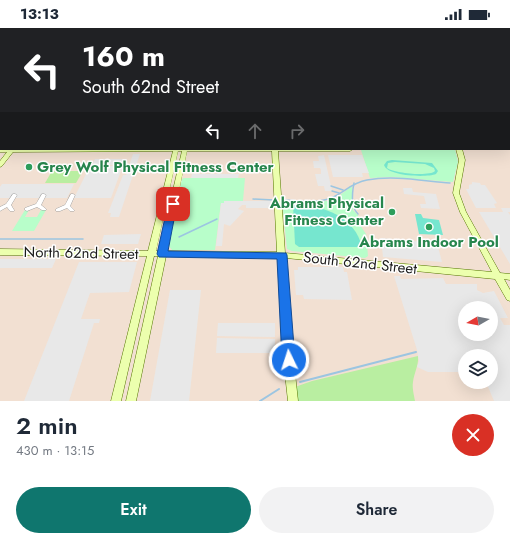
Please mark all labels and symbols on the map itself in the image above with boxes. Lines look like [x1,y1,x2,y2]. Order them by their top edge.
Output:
place label: Grey Wolf Physical Fitness Center [37,156,275,178]
marker: Grey Wolf Physical Fitness Center [24,162,34,172]
pin [156,187,190,221]
place label: Abrams Physical Fitness Center [269,192,385,231]
marker: Abrams Physical Fitness Center [387,207,397,217]
marker: Abrams Indoor Pool [424,222,434,232]
place label: Abrams Indoor Pool [358,231,499,253]
street label: North 62nd Street [23,241,139,265]
street label: South 62nd Street [302,246,418,280]
north arrow [458,301,498,341]
position arrow [268,339,310,381]

